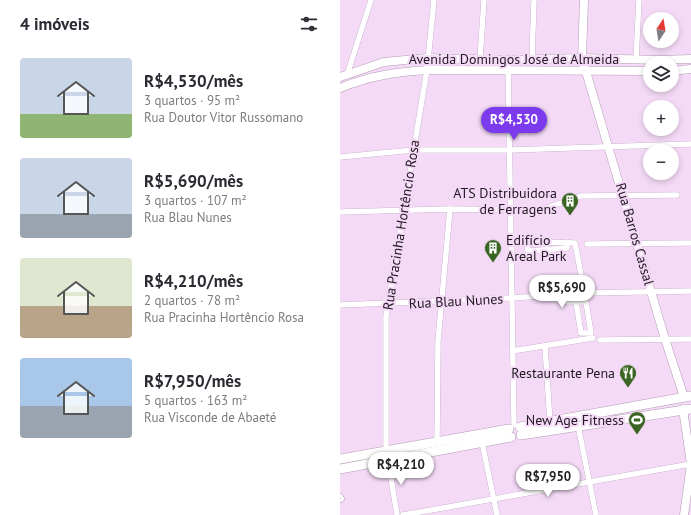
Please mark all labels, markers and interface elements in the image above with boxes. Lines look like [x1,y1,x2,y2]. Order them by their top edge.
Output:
north arrow [643,12,679,48]
map controls [643,12,679,180]
text: 4 imóveis [20,13,90,35]
icon: filters [298,13,320,35]
street label: Avenida Domingos José de Almeida [409,50,619,68]
button: layers [643,56,679,92]
text: R$4,530/mês [144,70,243,92]
icon: home [52,74,100,122]
text: 3 quartos · 95 m² [144,92,240,109]
button: + [643,100,679,136]
pin: R$4,530 [477,107,551,141]
text: Rua Doutor Vitor Russomano [144,109,303,126]
text: R$4,530 [490,111,538,128]
street label: Rua Pracinha Hortêncio Rosa [379,138,423,311]
button: − [643,144,679,180]
text: R$5,690/mês [144,170,243,192]
icon: home [52,174,100,222]
street label: Rua Barros Cassal [612,181,658,287]
place label: ATS Distribuidora de Ferragens [453,184,557,218]
building icon: ATS Distribuidora de Ferragens [560,191,580,216]
text: 3 quartos · 107 m² [144,192,247,209]
text: Rua Blau Nunes [144,209,232,226]
place label: Edifício Areal Park [506,231,567,265]
building icon: Edifício Areal Park [483,238,503,263]
text: R$4,210/mês [144,270,243,292]
icon: home [52,274,100,322]
pin: R$5,690 [525,275,599,309]
text: R$5,690 [538,279,586,296]
street label: Rua Blau Nunes [408,290,504,312]
text: 2 quartos · 78 m² [144,292,240,309]
text: Rua Pracinha Hortêncio Rosa [144,309,304,326]
restaurant icon: Restaurante Pena [618,363,638,388]
place label: Restaurante Pena [511,364,615,382]
text: R$7,950/mês [144,370,241,392]
icon: home [52,374,100,422]
text: 5 quartos · 163 m² [144,392,247,409]
text: Rua Visconde de Abaeté [144,409,276,426]
sports icon: New Age Fitness [627,410,647,435]
place label: New Age Fitness [526,411,624,429]
pin: R$4,210 [364,452,438,486]
text: R$4,210 [377,456,425,473]
pin: R$7,950 [511,464,585,498]
text: R$7,950 [525,468,571,485]

